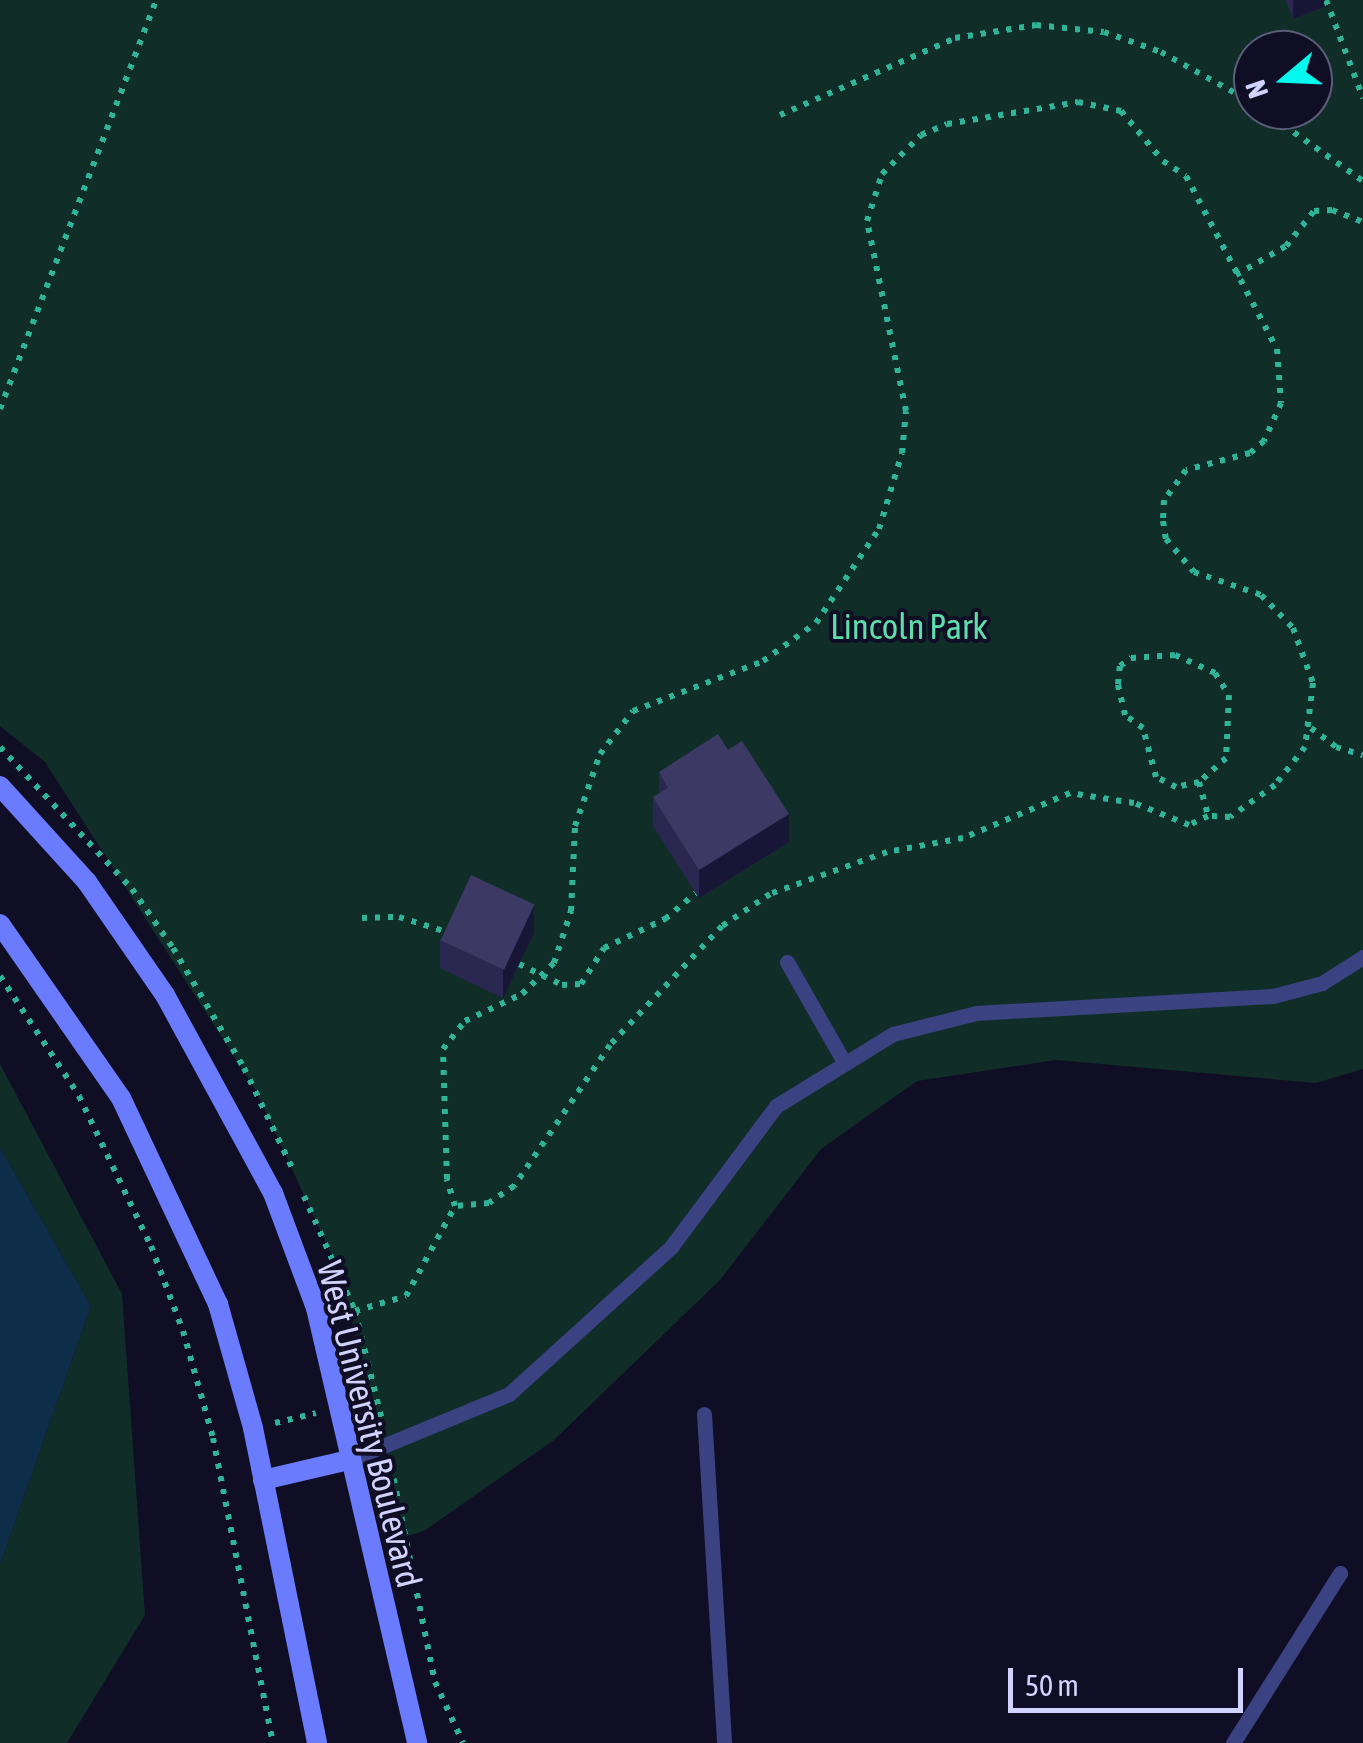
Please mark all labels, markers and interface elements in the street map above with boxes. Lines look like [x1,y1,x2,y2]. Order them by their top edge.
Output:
north arrow [1233,30,1333,130]
text: N [1239,76,1274,102]
park label: Lincoln Park [830,605,988,647]
street label: West University Boulevard [309,1257,431,1591]
scale bar [1013,1648,1248,1710]
text: 50 m [1025,1668,1079,1702]

